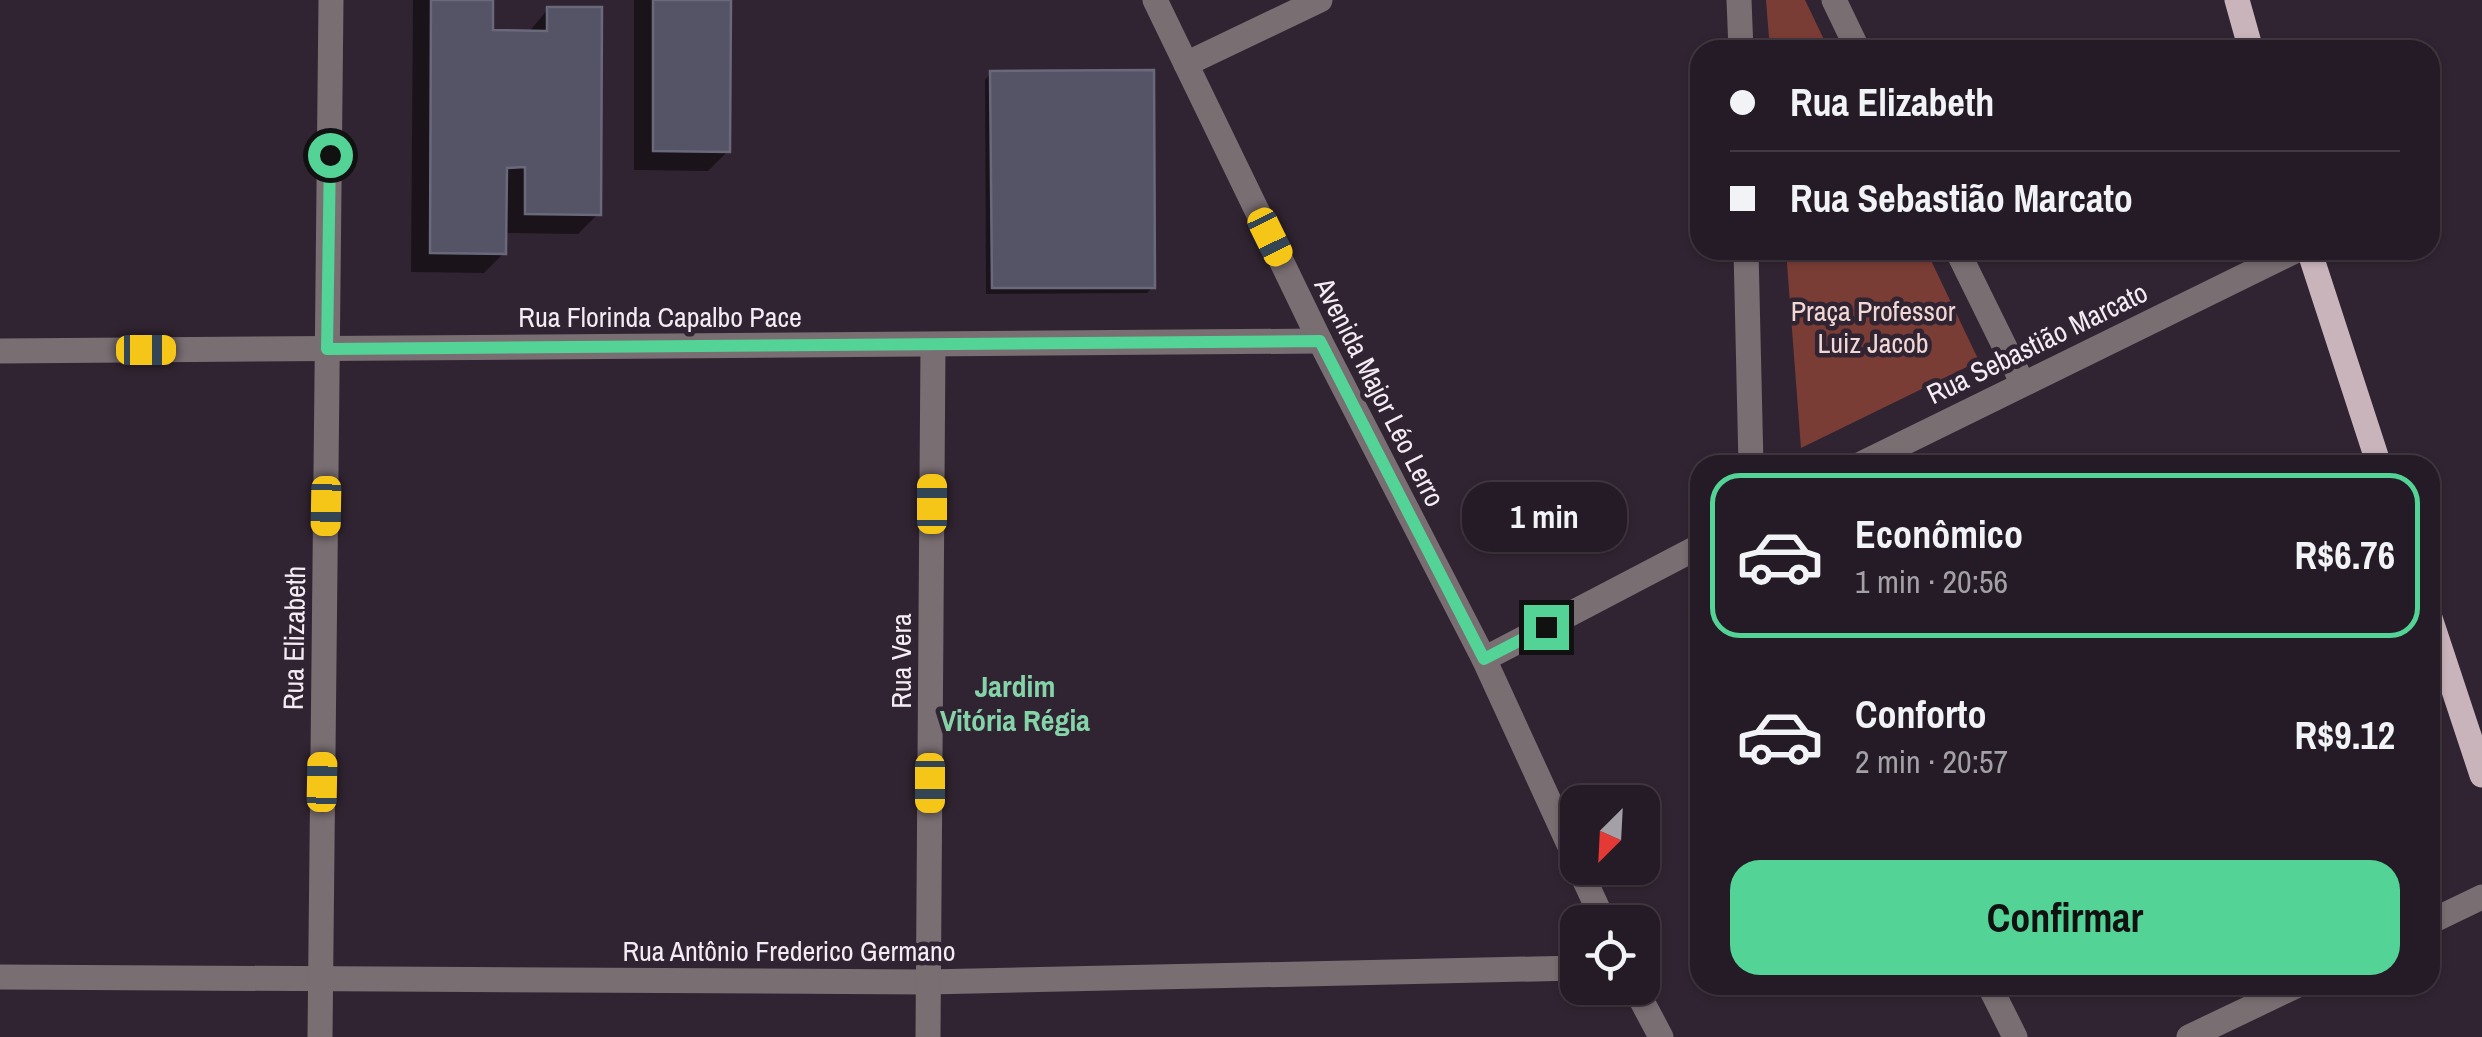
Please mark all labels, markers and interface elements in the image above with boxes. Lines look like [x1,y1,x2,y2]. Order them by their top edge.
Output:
text: Rua Elizabeth [1790,77,1994,128]
route start [308,133,353,178]
text: Rua Sebastião Marcato [1790,173,2133,224]
car [1243,203,1297,271]
street label: Avenida Major Léo Lerro [1305,270,1454,513]
street label: Rua Sebastião Marcato [1920,273,2154,413]
park label: Praça Professor Luiz Jacob [1791,292,1956,362]
street label: Rua Florinda Capalbo Pace [518,298,802,336]
car [116,335,176,365]
car [917,474,947,534]
car [310,476,342,536]
callout: 1 min [1464,482,1628,552]
text: 1 min [1510,495,1579,538]
text: Econômico [1855,509,2023,560]
icon: car [1735,511,1825,601]
text: R$6.76 [2295,530,2395,581]
text: 1 min · 20:56 [1855,560,2008,603]
street label: Rua Elizabeth [274,566,314,710]
route end [1524,605,1569,650]
street label: Rua Vera [882,613,920,709]
district label: Jardim Vitória Régia [940,666,1090,740]
text: Conforto [1855,689,1987,740]
icon: car [1735,691,1825,781]
text: R$9.12 [2295,710,2395,761]
text: 2 min · 20:57 [1855,740,2008,783]
car [306,752,338,812]
car [915,753,945,813]
north arrow [1560,785,1660,885]
map controls [1560,785,1660,1005]
button: Confirmar [1730,860,2400,975]
button: locate [1560,905,1660,1005]
street label: Rua Antônio Frederico Germano [622,932,956,970]

